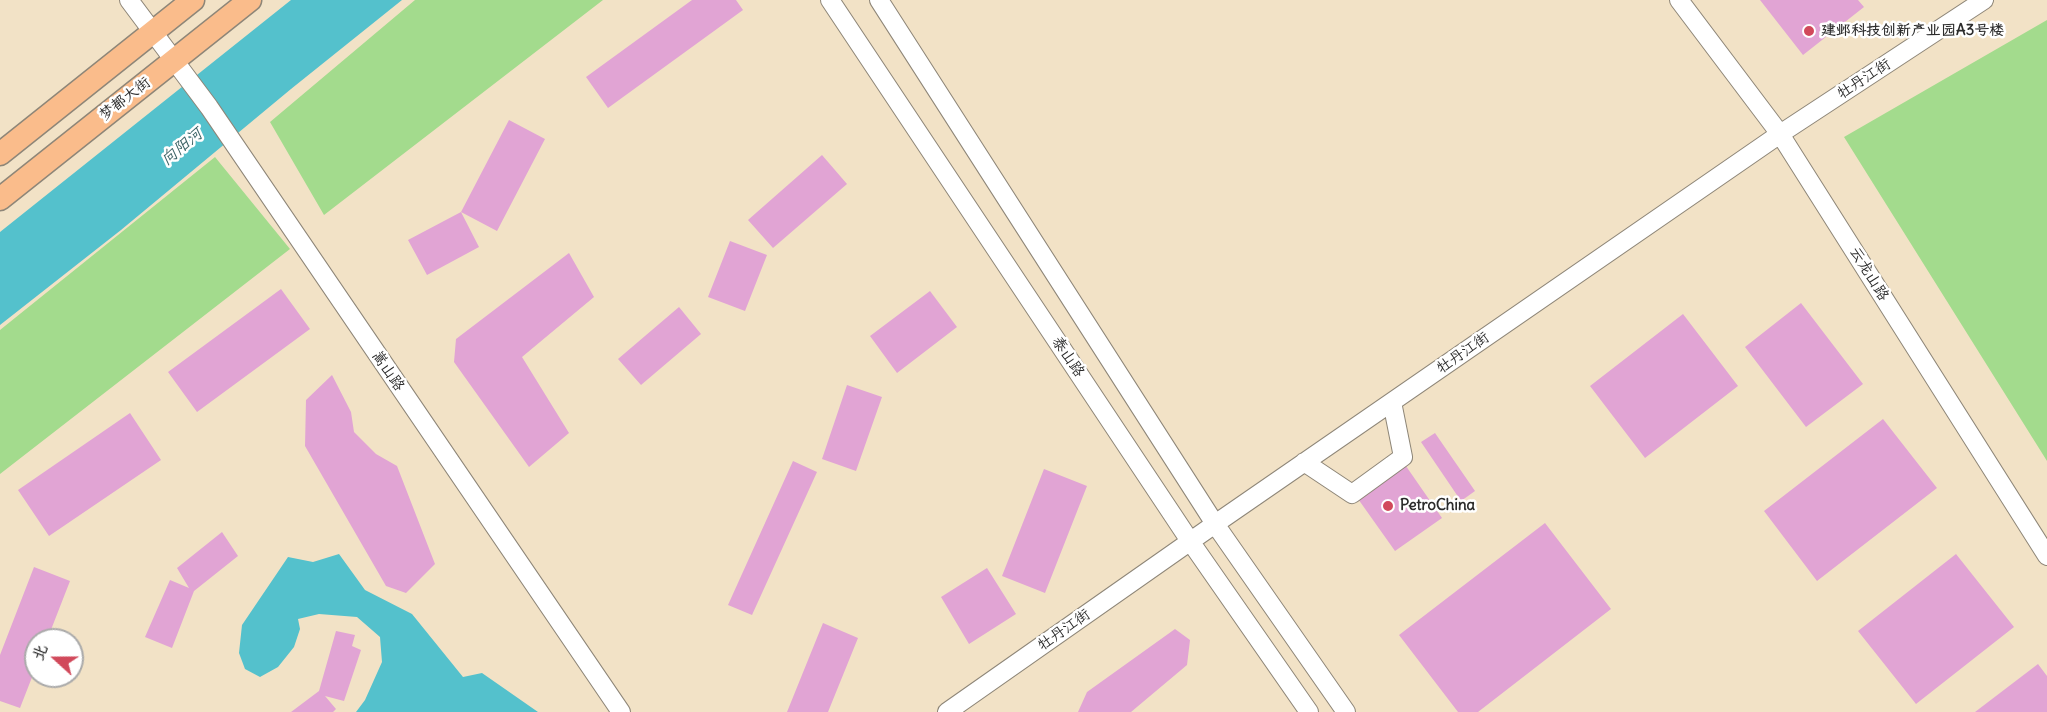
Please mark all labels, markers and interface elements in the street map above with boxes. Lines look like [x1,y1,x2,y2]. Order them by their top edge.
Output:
place label: 建邺科技创新产业园A3号楼 [1821,22,2004,40]
marker: 建邺科技创新产业园A3号楼 [1802,24,1816,38]
street label: 牡丹江街 [1834,55,1894,103]
street label: 梦都大街 [96,73,154,125]
water label: 向阳河 [157,124,207,170]
street label: 云龙山路 [1845,244,1893,304]
street label: 牡丹江街 [1433,328,1493,378]
street label: 泰山路 [1048,333,1088,381]
street label: 嵩山路 [368,347,408,395]
place label: PetroChina [1400,497,1475,515]
marker: PetroChina [1381,499,1395,513]
street label: 牡丹江街 [1034,605,1094,655]
north arrow [24,628,84,688]
text: 北 [27,641,51,663]

